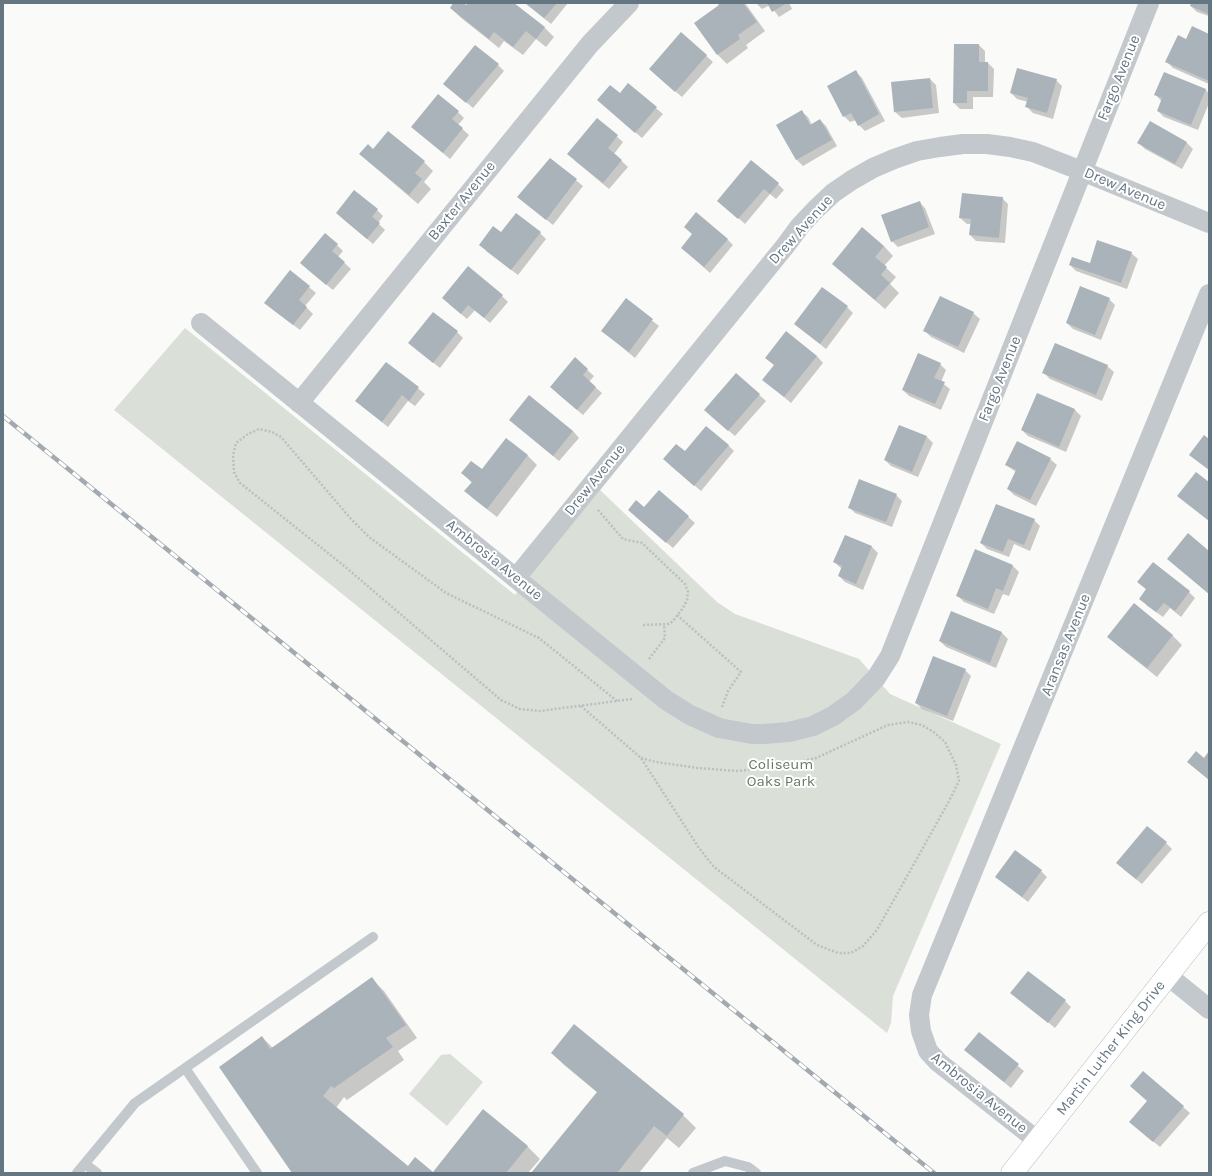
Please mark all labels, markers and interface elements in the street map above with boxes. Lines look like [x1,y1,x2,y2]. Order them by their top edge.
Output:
street label: Fargo Avenue [1094,33,1144,123]
street label: Baxter Avenue [425,158,499,244]
street label: Drew Avenue [1082,164,1168,214]
street label: Drew Avenue [765,192,837,268]
street label: Fargo Avenue [975,334,1025,424]
street label: Drew Avenue [561,441,629,519]
street label: Ambrosia Avenue [442,516,546,604]
street label: Aransas Avenue [1037,591,1095,699]
park label: Coliseum Oaks Park [747,756,815,791]
street label: Martin Luther King Drive [1053,977,1169,1119]
street label: Ambrosia Avenue [927,1049,1031,1137]

